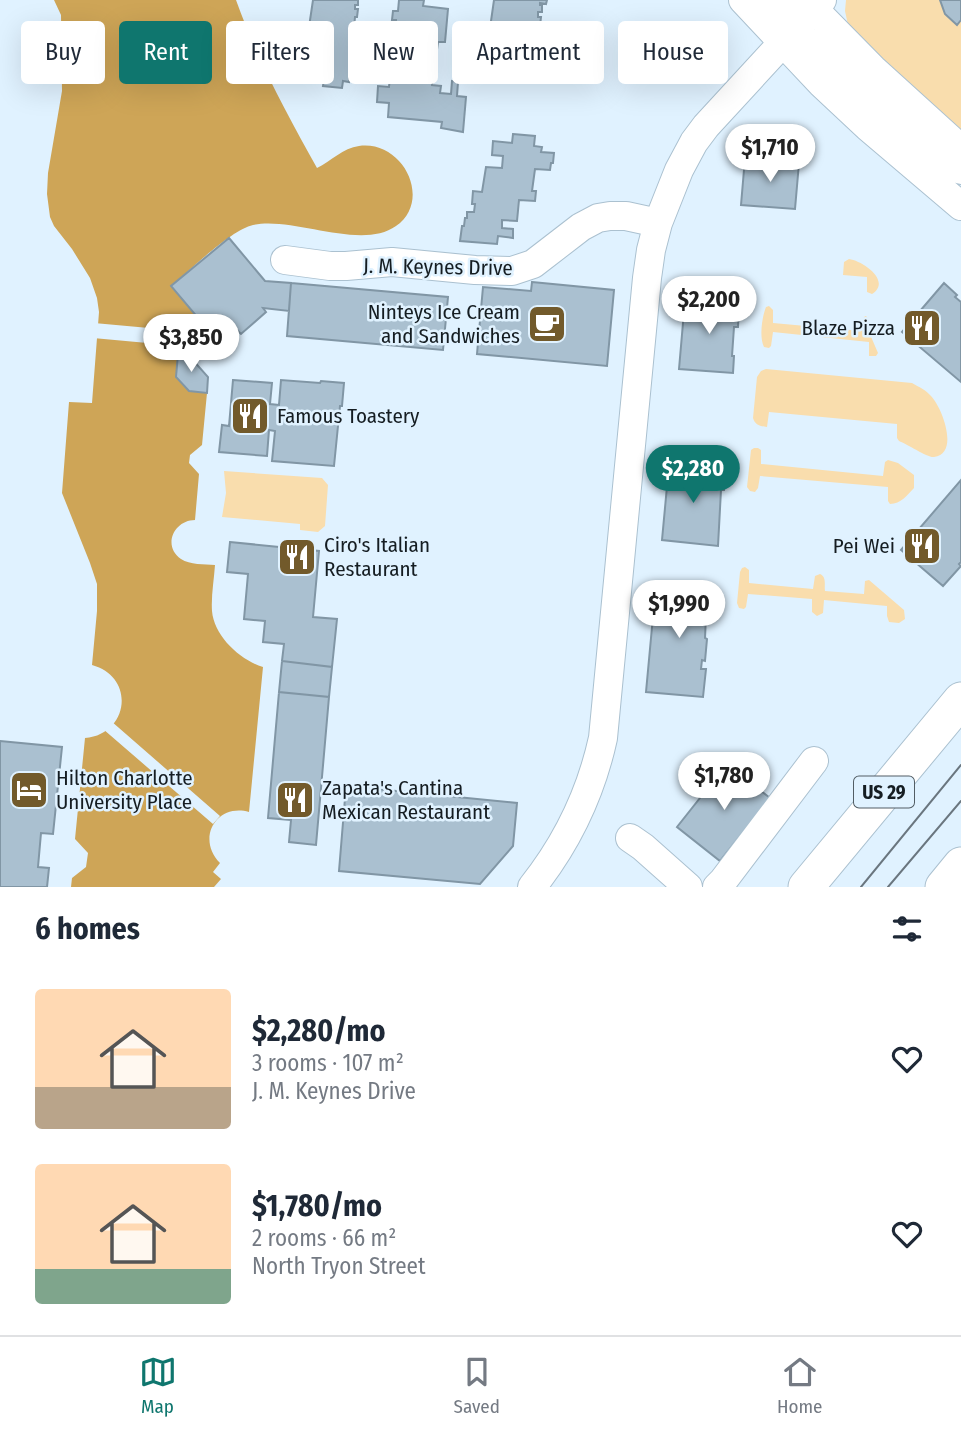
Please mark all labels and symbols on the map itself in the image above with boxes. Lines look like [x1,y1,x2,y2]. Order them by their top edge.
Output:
pin: $1,710 [713,124,827,184]
street label: J. M. Keynes Drive [363,253,513,281]
pin: $2,200 [652,276,766,336]
place label: Ninteys Ice Cream and Sandwiches [368,299,520,349]
cafe icon: Ninteys Ice Cream and Sandwiches [526,303,568,345]
restaurant icon: Blaze Pizza [901,307,943,349]
pin: $3,850 [134,314,248,374]
place label: Blaze Pizza [801,315,895,341]
restaurant icon: Famous Toastery [229,395,271,437]
place label: Famous Toastery [277,403,420,429]
pin: $2,280 [636,446,750,505]
restaurant icon: Pei Wei [901,525,943,567]
place label: Ciro's Italian Restaurant [324,532,430,582]
place label: Pei Wei [833,533,895,559]
restaurant icon: Ciro's Italian Restaurant [276,536,318,578]
pin: $1,990 [622,580,736,640]
pin: $1,780 [667,752,781,812]
place label: Hilton Charlotte University Place [56,765,193,815]
hotel icon: Hilton Charlotte University Place [8,769,50,811]
place label: Zapata's Cantina Mexican Restaurant [322,775,490,825]
road number: US 29 [854,776,914,807]
restaurant icon: Zapata's Cantina Mexican Restaurant [274,779,316,821]

